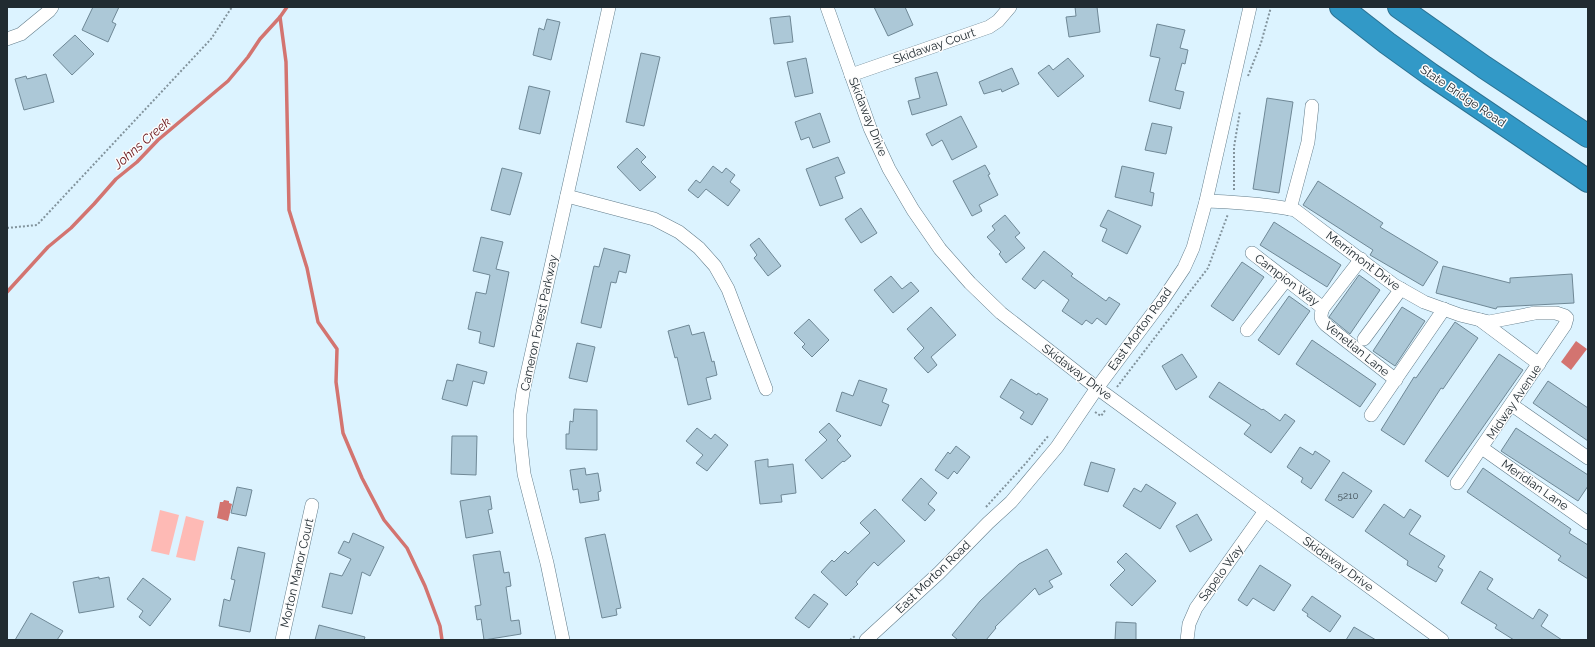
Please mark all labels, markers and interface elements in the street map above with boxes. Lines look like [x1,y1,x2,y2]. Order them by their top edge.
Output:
street label: Skidaway Court [891,25,977,67]
street label: State Bridge Road [1418,62,1508,130]
street label: Skidaway Drive [846,75,890,159]
water label: Johns Creek [110,114,174,173]
street label: Merrimont Drive [1323,229,1403,293]
street label: Campion Way [1252,251,1323,309]
street label: Cameron Forest Parkway [518,253,560,392]
street label: East Morton Road [1105,285,1175,373]
street label: Venetian Lane [1322,319,1392,379]
street label: Skidaway Drive [1039,341,1115,403]
street label: Midway Avenue [1484,362,1544,442]
street label: Meridian Lane [1499,457,1571,513]
house number: 5210 [1337,490,1359,501]
street label: Morton Manor Court [278,517,316,629]
street label: Skidaway Drive [1300,534,1376,594]
street label: East Morton Road [893,538,973,616]
street label: Sapelo Way [1196,542,1246,604]

